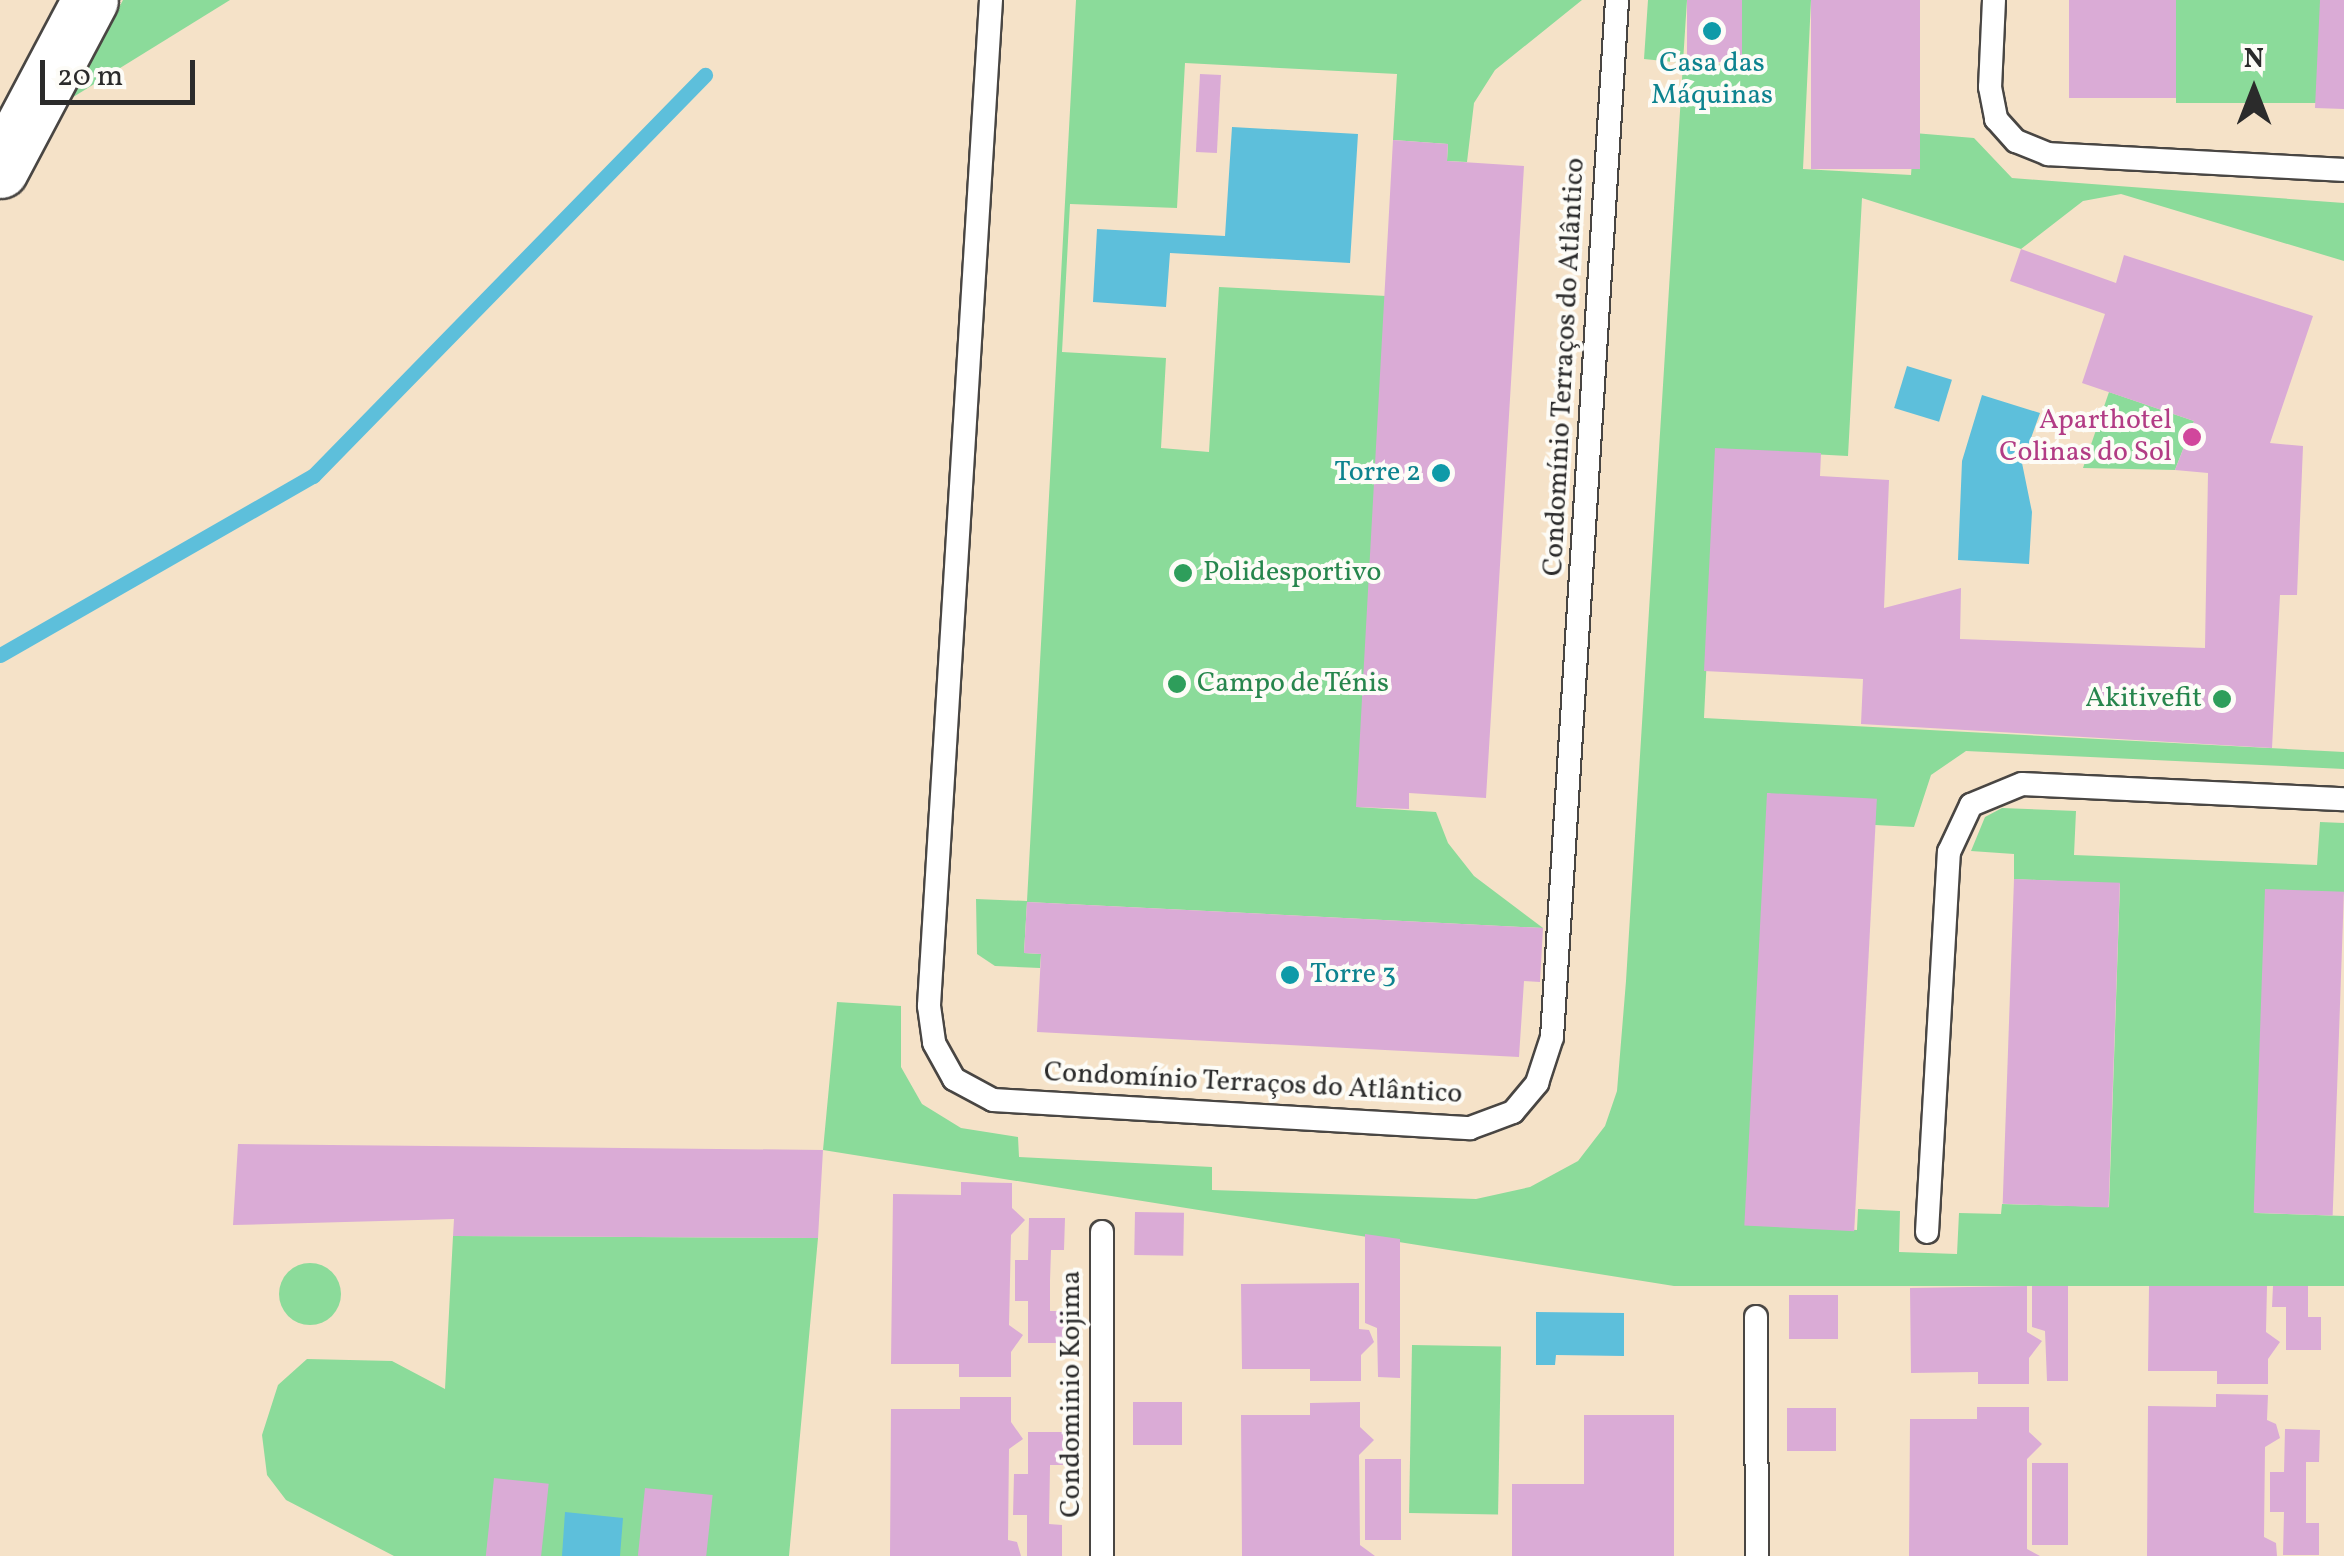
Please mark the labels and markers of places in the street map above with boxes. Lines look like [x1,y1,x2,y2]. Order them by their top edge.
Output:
marker: Casa das Máquinas [1701,20,1723,42]
place label: Casa das Máquinas [1651,47,1773,113]
place label: Aparthotel Colinas do Sol [1999,404,2172,470]
marker: Aparthotel Colinas do Sol [2181,426,2203,448]
place label: Torre 2 [1334,456,1421,490]
marker: Torre 2 [1430,462,1452,484]
place label: Polidesportivo [1203,556,1381,590]
marker: Polidesportivo [1172,562,1194,584]
place label: Campo de Ténis [1197,667,1390,701]
marker: Campo de Ténis [1166,673,1188,695]
place label: Akitivefit [2085,682,2202,716]
marker: Akitivefit [2211,688,2233,710]
place label: Torre 3 [1310,958,1396,992]
marker: Torre 3 [1279,964,1301,986]

